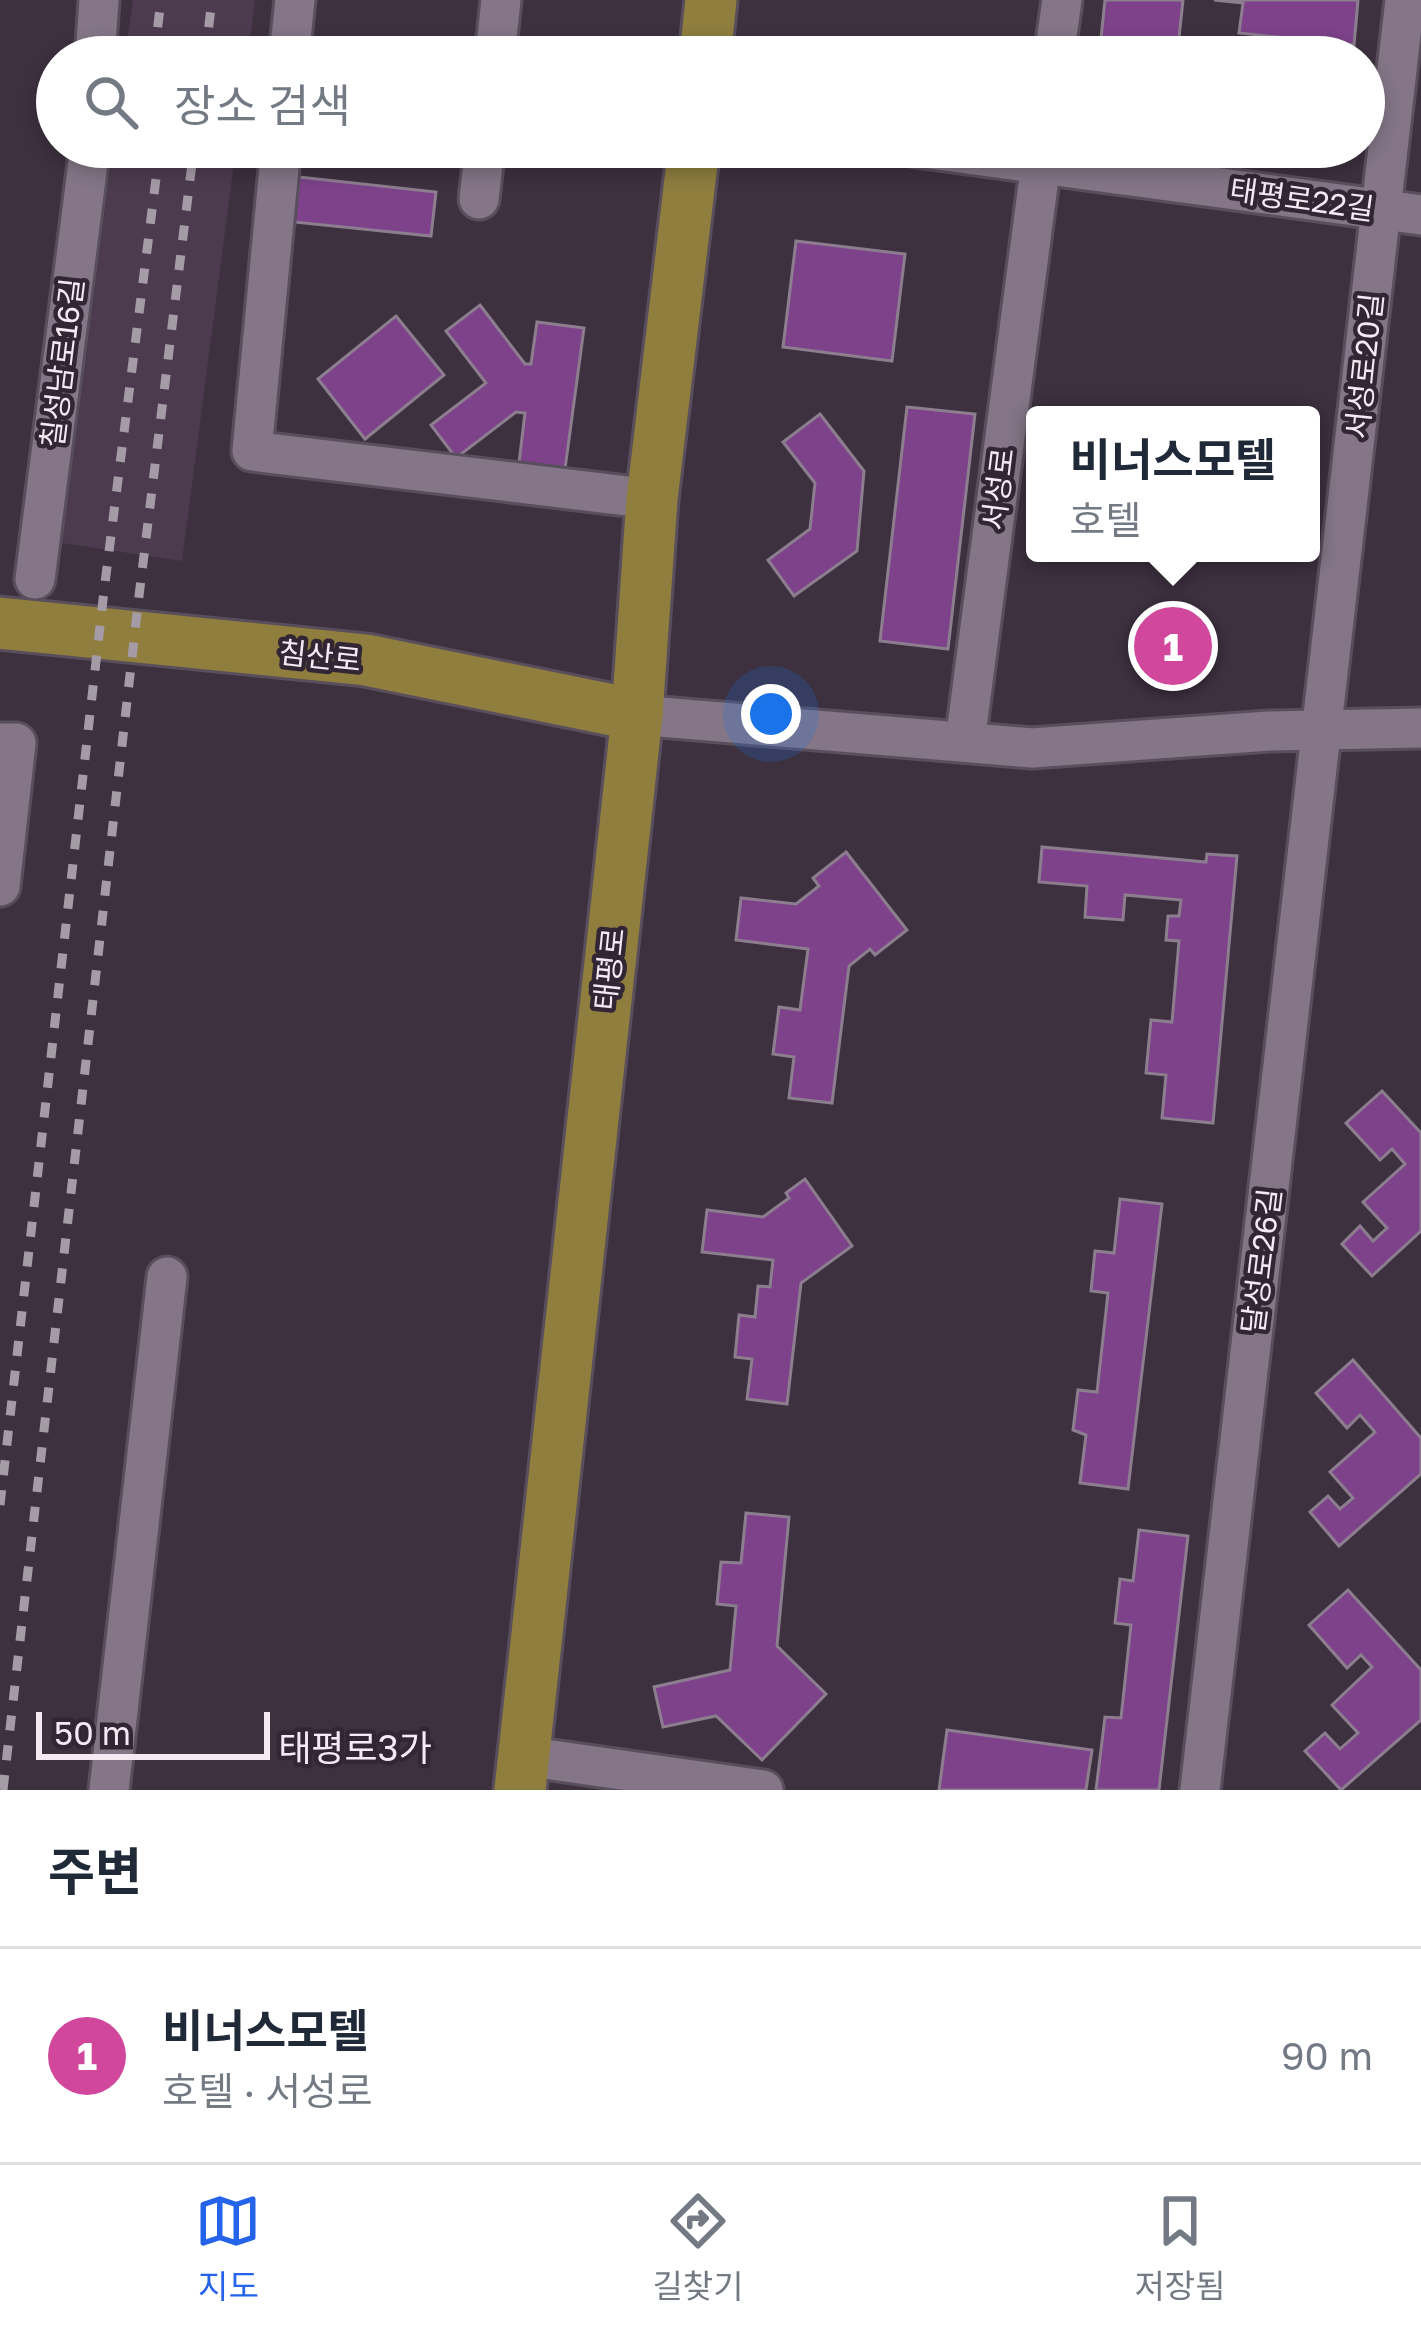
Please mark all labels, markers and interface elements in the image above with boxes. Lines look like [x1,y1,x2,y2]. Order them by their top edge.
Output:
search box [36,36,1385,168]
icon: search [78,69,144,135]
text: 장소 검색 [174,78,351,132]
street label: 태평로22길 [1228,171,1376,227]
street label: 칠성남로16길 [34,276,90,450]
street label: 서성로20길 [1338,291,1390,441]
popup [1026,406,1320,562]
text: 비너스모텔 [1069,432,1277,486]
street label: 서성로 [975,446,1021,532]
text: 호텔 [1069,496,1141,543]
pin: 1 [1134,601,1212,691]
street label: 침산로 [277,634,363,678]
your location [741,684,801,744]
street label: 태평로 [587,926,631,1012]
street label: 달성로26길 [1234,1186,1288,1336]
scale bar [36,1706,270,1759]
text: 50 m [54,1713,131,1752]
district label: 태평로3가 [278,1726,432,1769]
text: 주변 [48,1840,142,1901]
text: 비너스모텔 [162,2003,369,2057]
text: 1 [77,2032,97,2079]
text: 90 m [1281,2032,1373,2079]
text: 호텔 · 서성로 [162,2067,373,2114]
tab: 지도 [195,2188,261,2308]
tab: 길찾기 [652,2188,744,2308]
tab: 저장됨 [1134,2188,1226,2308]

